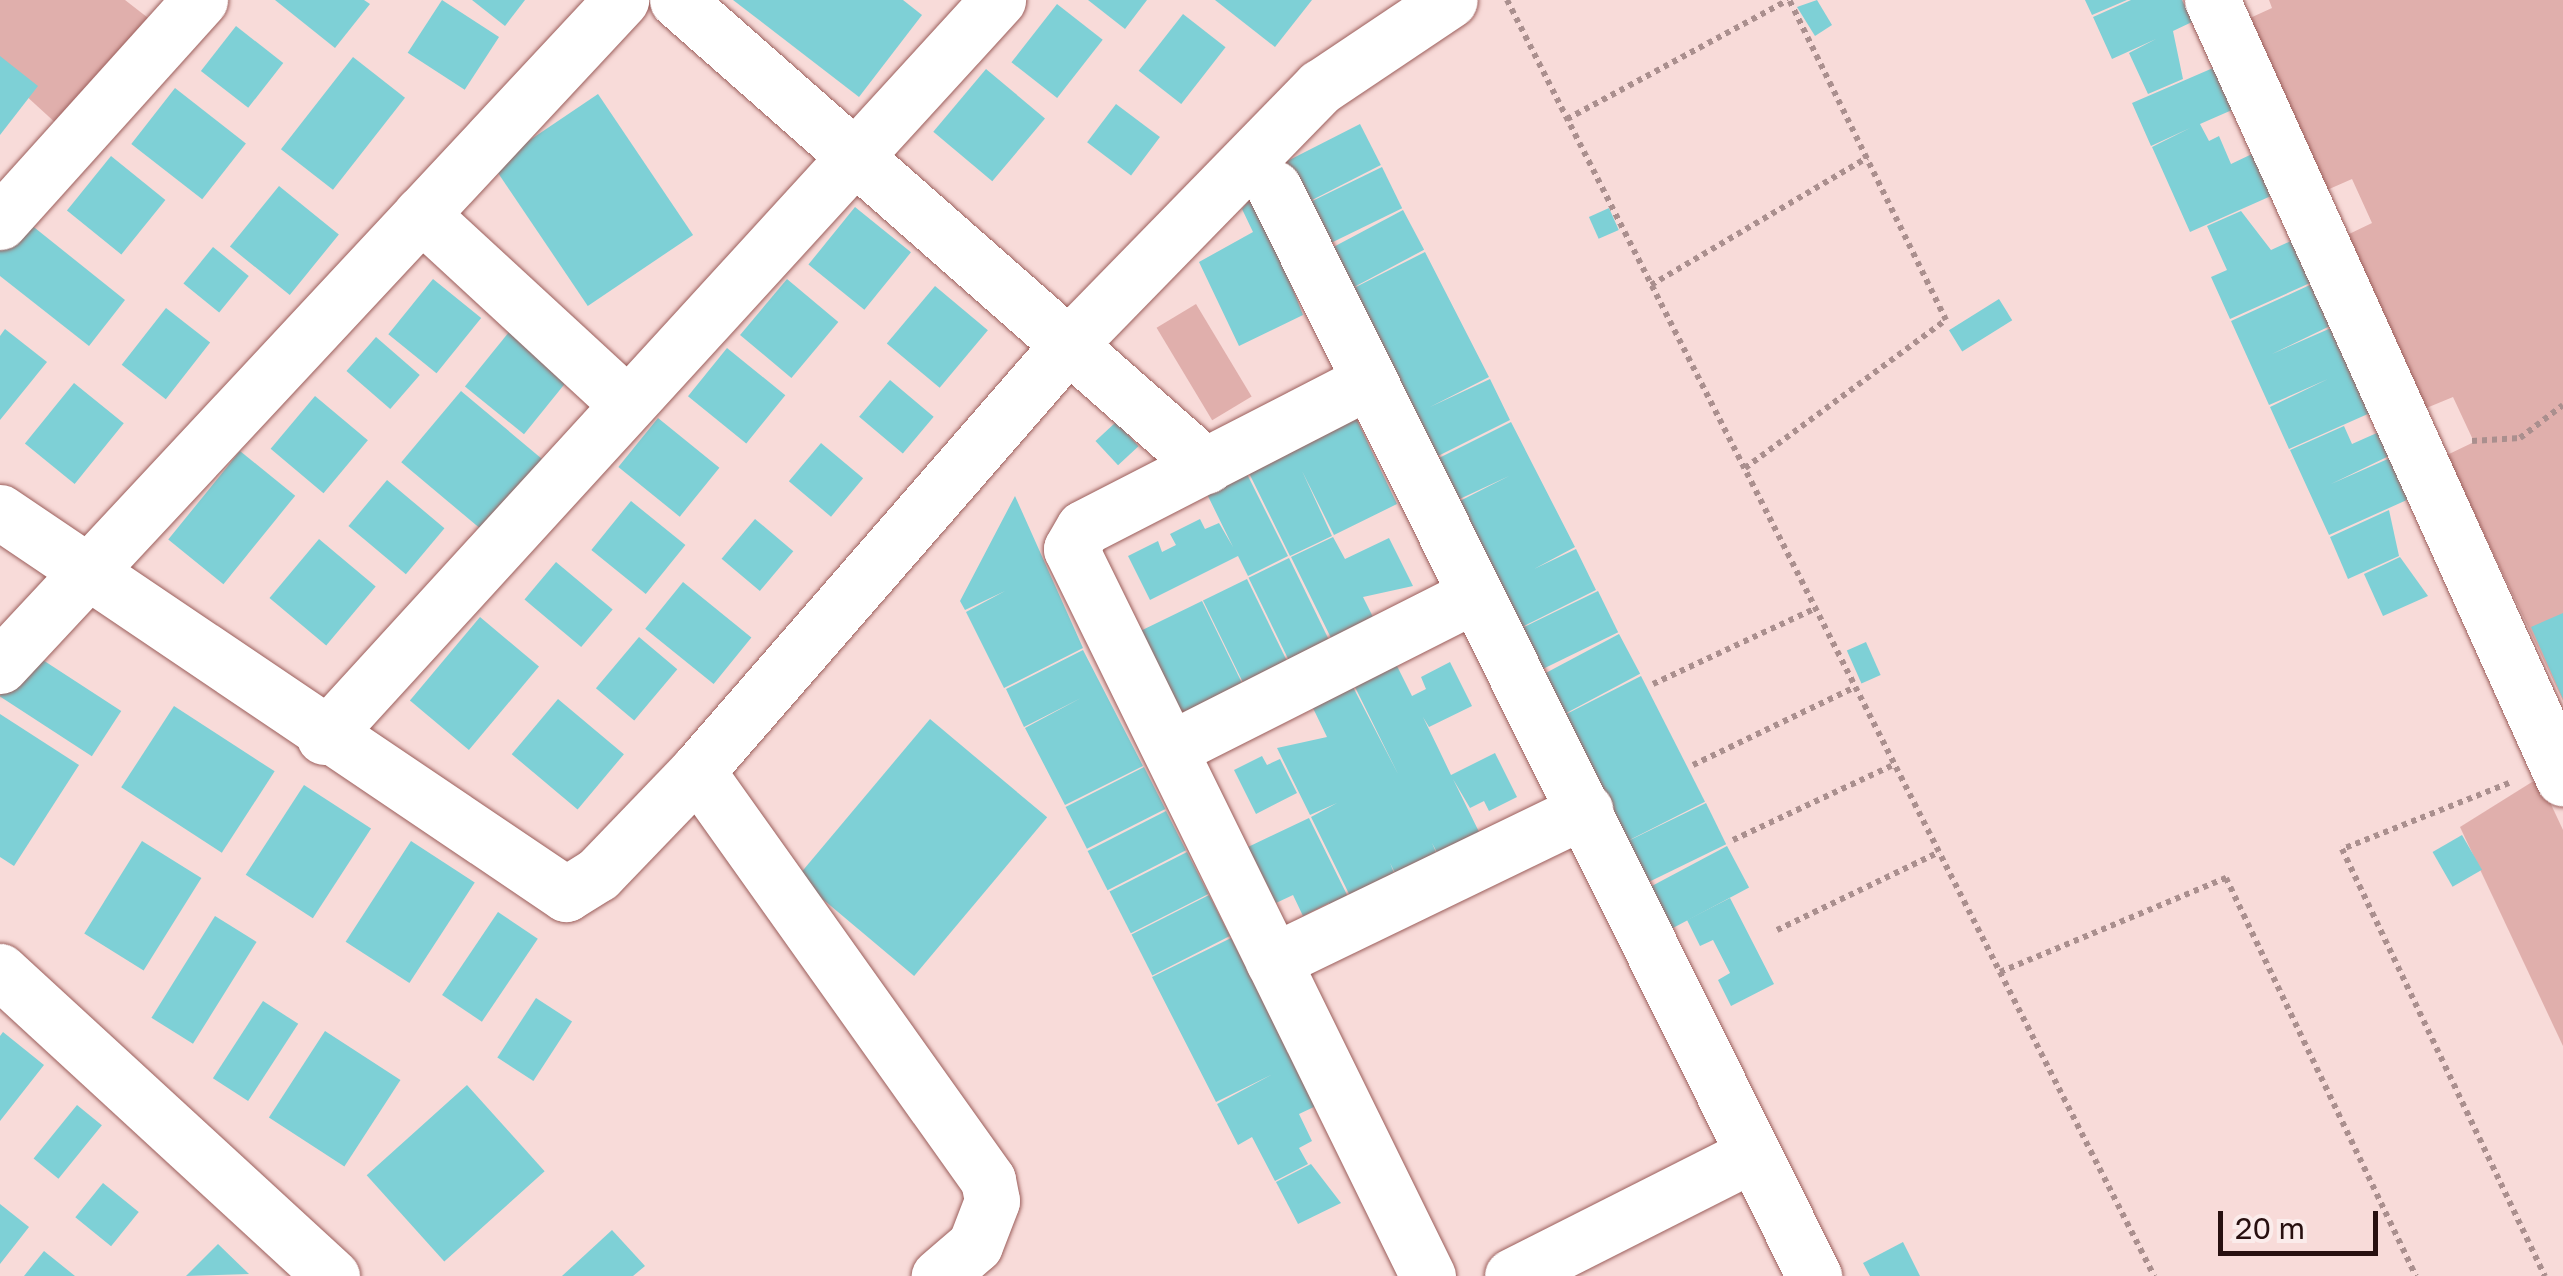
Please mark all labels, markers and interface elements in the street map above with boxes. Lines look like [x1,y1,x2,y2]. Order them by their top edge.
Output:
scale bar [2223,1191,2383,1253]
text: 20 m [2235,1210,2305,1246]

